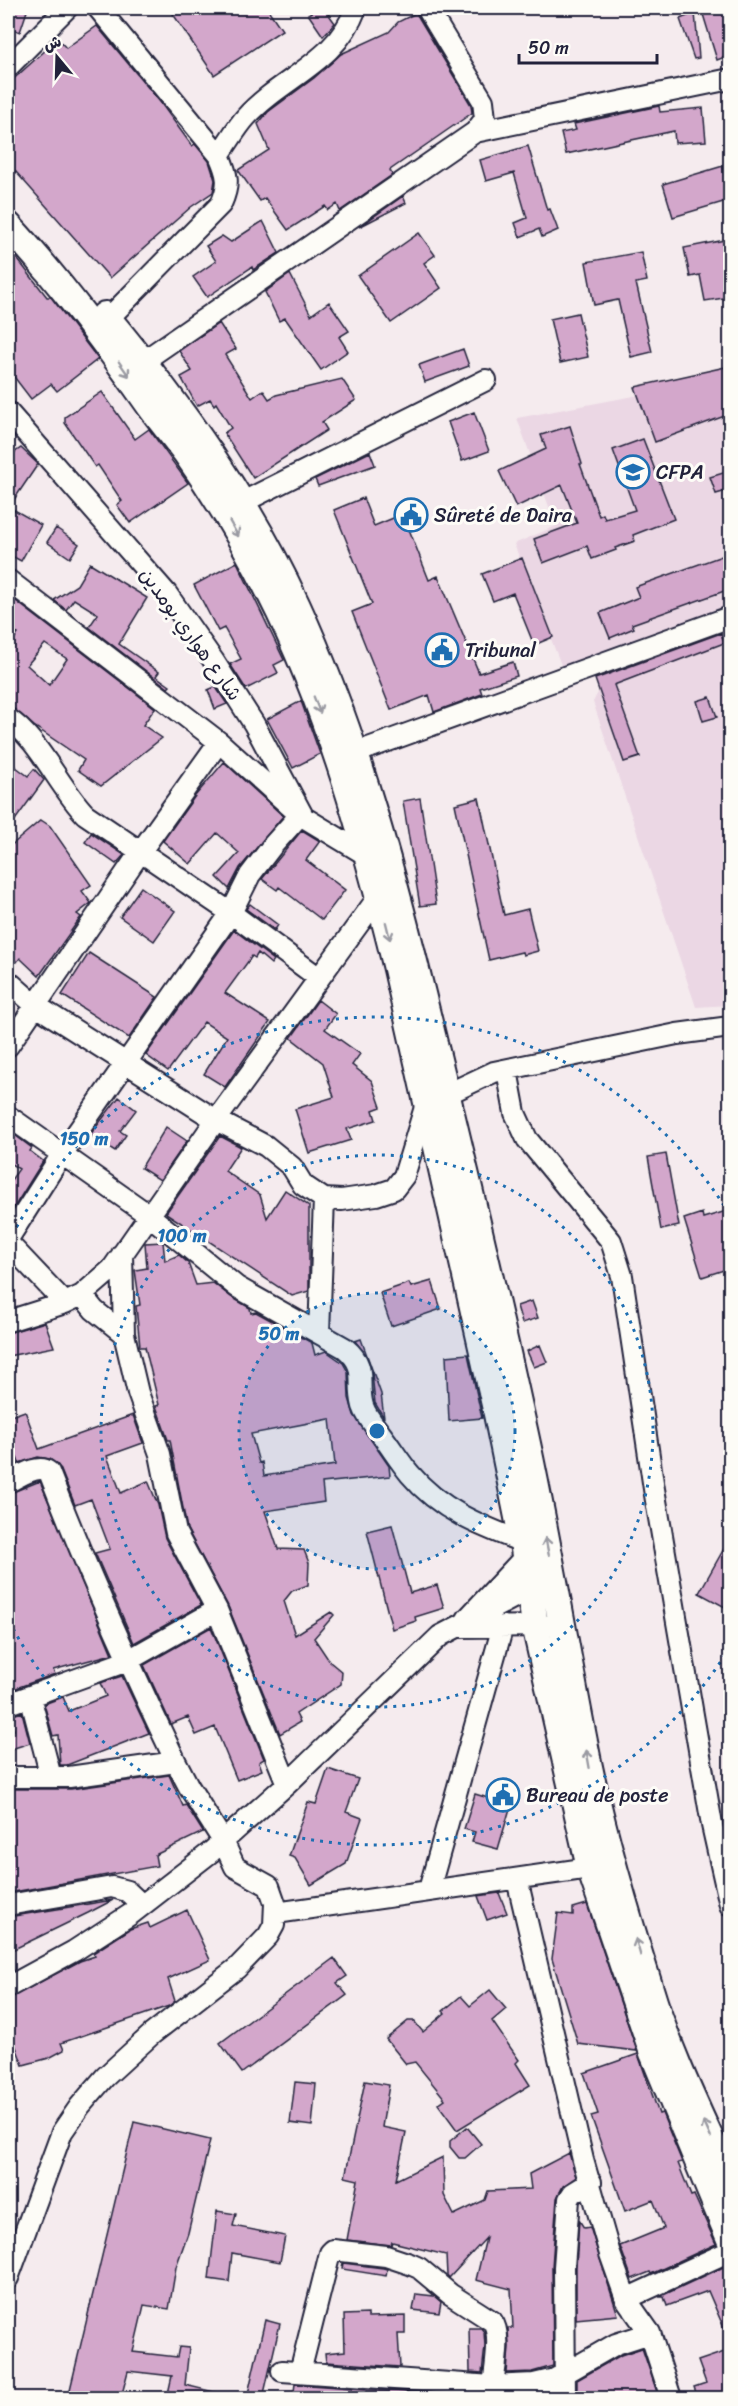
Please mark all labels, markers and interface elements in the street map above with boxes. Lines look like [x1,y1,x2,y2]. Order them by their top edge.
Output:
north arrow [27,27,87,87]
text: ش [39,27,65,60]
scale bar [519,27,657,65]
text: 50 m [528,32,569,64]
one-way arrow [118,360,130,376]
school or university icon: CFPA [615,454,651,490]
place label: CFPA [656,455,704,490]
public building icon: Sûreté de Daira [393,497,429,533]
place label: Sûreté de Daira [434,498,573,533]
one-way arrow [228,521,240,538]
street label: شارع هواري بومدين [130,560,251,709]
public building icon: Tribunal [424,632,460,668]
place label: Tribunal [465,633,537,668]
one-way arrow [313,695,324,714]
one-way arrow [382,921,394,940]
text: 150 m [60,1123,108,1155]
text: 100 m [158,1220,207,1252]
text: 50 m [259,1318,300,1350]
centre of rings [367,1421,387,1441]
one-way arrow [541,1537,552,1557]
one-way arrow [582,1749,593,1769]
public building icon: Bureau de poste [485,1777,521,1813]
place label: Bureau de poste [526,1778,668,1813]
one-way arrow [631,1938,643,1957]
one-way arrow [700,2120,711,2138]

